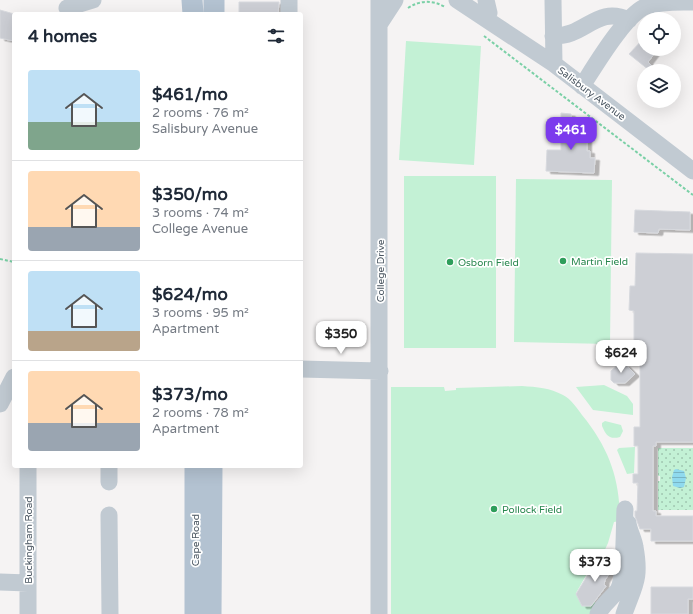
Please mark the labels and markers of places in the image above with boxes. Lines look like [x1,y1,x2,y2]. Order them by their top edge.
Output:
pin: $461 [547,117,595,151]
marker: Martin Field [558,256,568,266]
place label: Martin Field [571,256,628,268]
marker: Osborn Field [445,257,455,267]
place label: Osborn Field [458,257,519,269]
pin: $350 [317,321,365,355]
pin: $624 [597,340,645,374]
marker: Pollock Field [489,504,499,514]
place label: Pollock Field [502,504,562,516]
pin: $373 [571,549,619,583]

